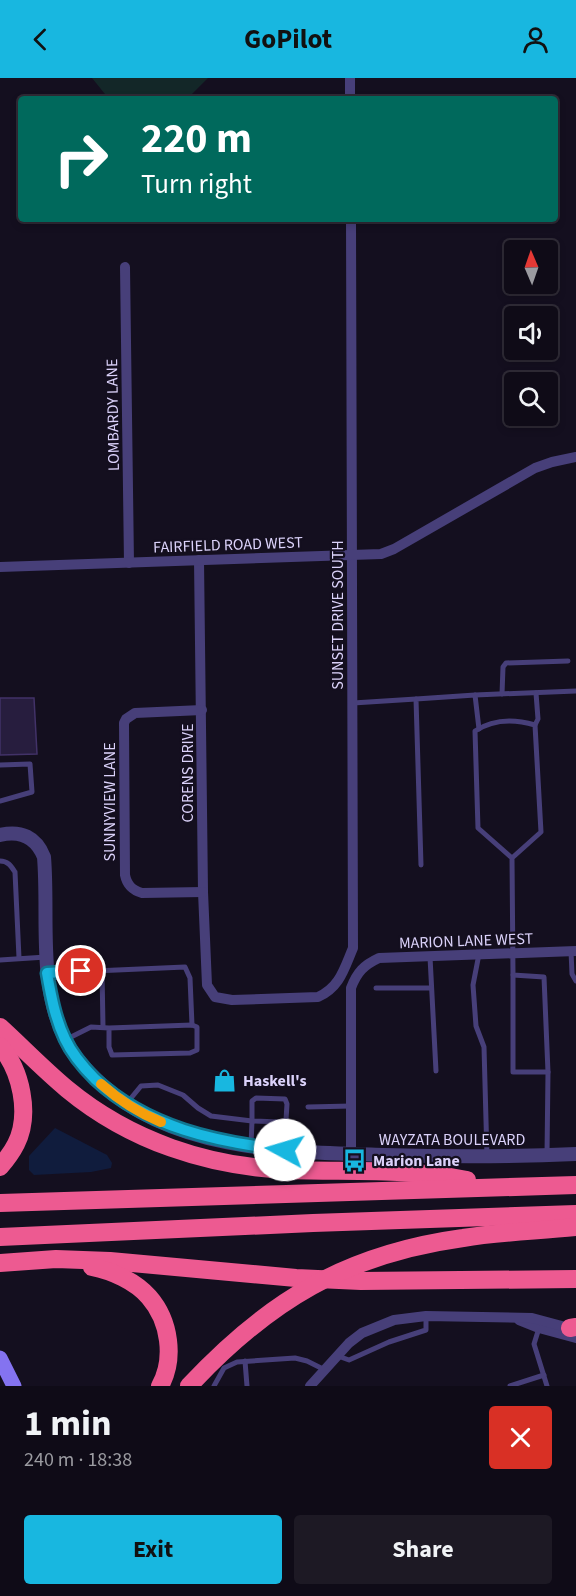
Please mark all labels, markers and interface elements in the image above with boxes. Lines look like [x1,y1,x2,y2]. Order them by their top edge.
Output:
text: GoPilot [244,20,332,59]
icon: back [24,23,57,56]
icon: person [519,23,552,56]
text: 220 m [141,109,252,169]
icon: right [42,120,120,198]
text: Turn right [141,165,252,204]
north arrow [504,240,558,294]
map controls [504,240,558,426]
button: sound [504,306,558,360]
street label: LOMBARDY LANE [101,359,125,471]
button: search [504,372,558,426]
street label: FAIRFIELD ROAD WEST [153,531,304,559]
street label: SUNSET DRIVE SOUTH [327,540,349,690]
street label: CORENS DRIVE [177,724,199,822]
street label: SUNNYVIEW LANE [99,742,121,862]
street label: MARION LANE WEST [399,928,534,954]
pin [55,945,106,996]
icon: arrive [64,954,97,987]
shop icon: Haskell's [212,1067,238,1093]
place label: Haskell's [243,1070,307,1092]
position arrow [253,1118,317,1182]
street label: WAYZATA BOULEVARD [379,1129,525,1151]
bus stop icon: Marion Lane [342,1147,368,1173]
place label: Marion Lane [373,1150,460,1172]
text: 1 min [24,1398,112,1449]
button: close [489,1406,552,1469]
text: 240 m · 18:38 [24,1446,132,1474]
button: Exit [24,1515,282,1584]
button: Share [294,1515,552,1584]

